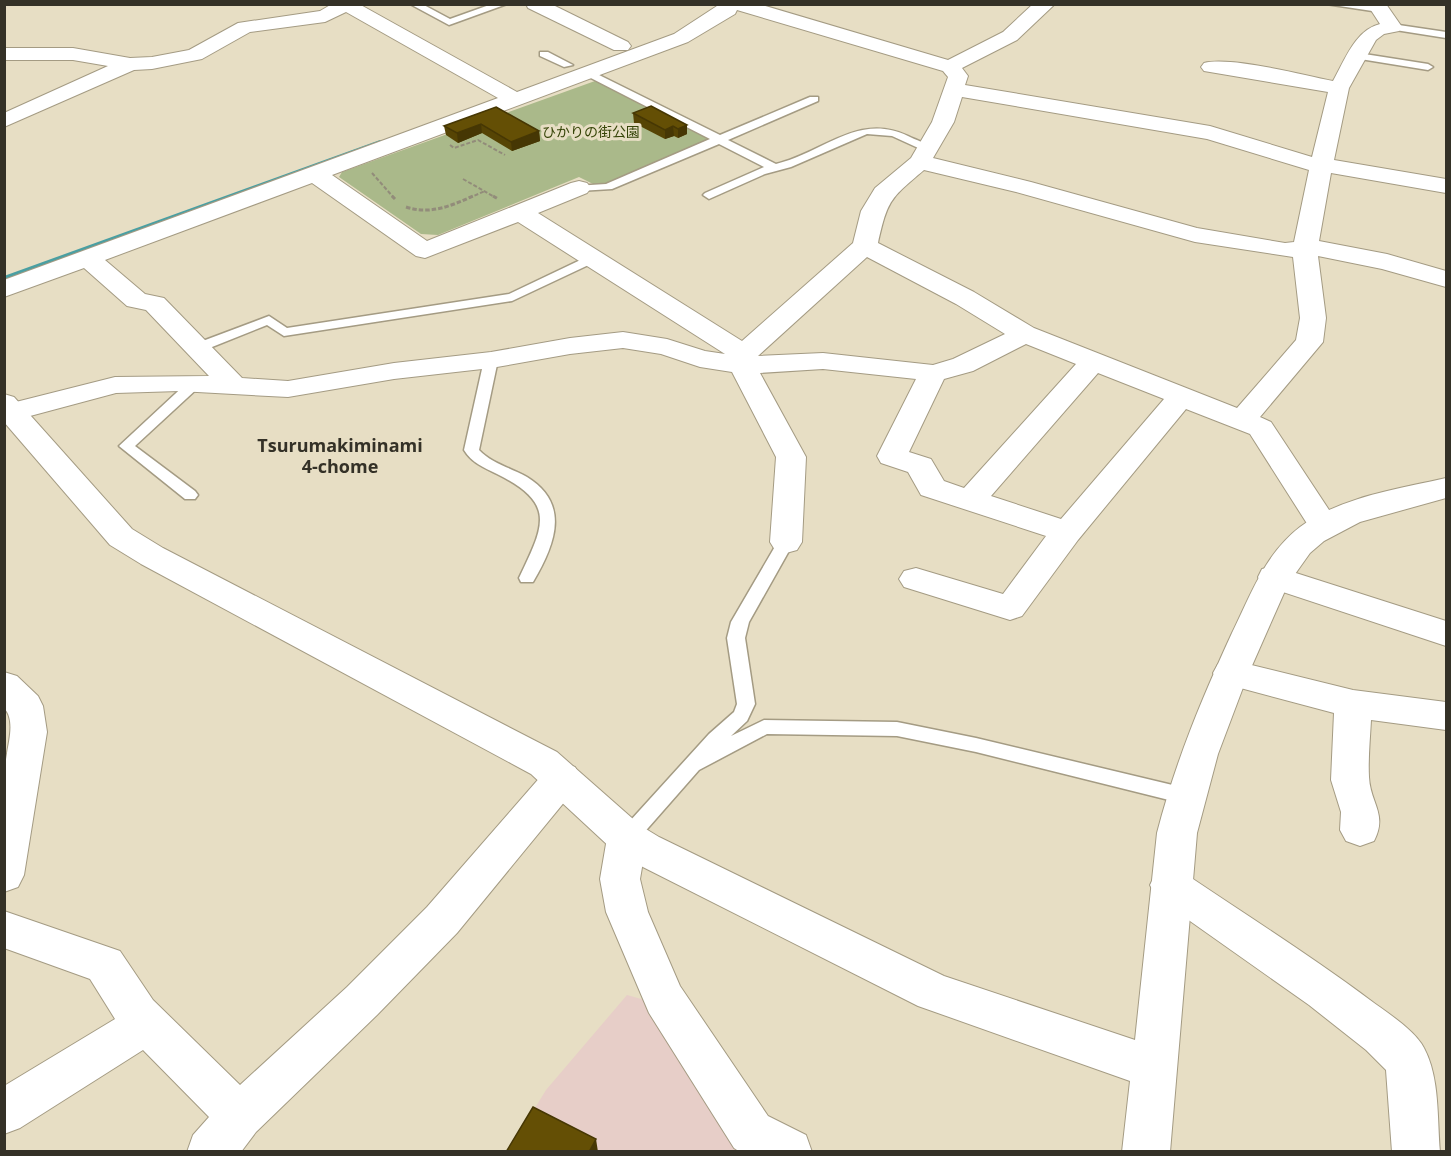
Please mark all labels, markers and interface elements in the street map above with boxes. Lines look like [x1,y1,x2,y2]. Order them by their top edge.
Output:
park label: ひかりの街公園 [542,122,640,141]
district label: Tsurumakiminami 4-chome [257,433,423,478]

